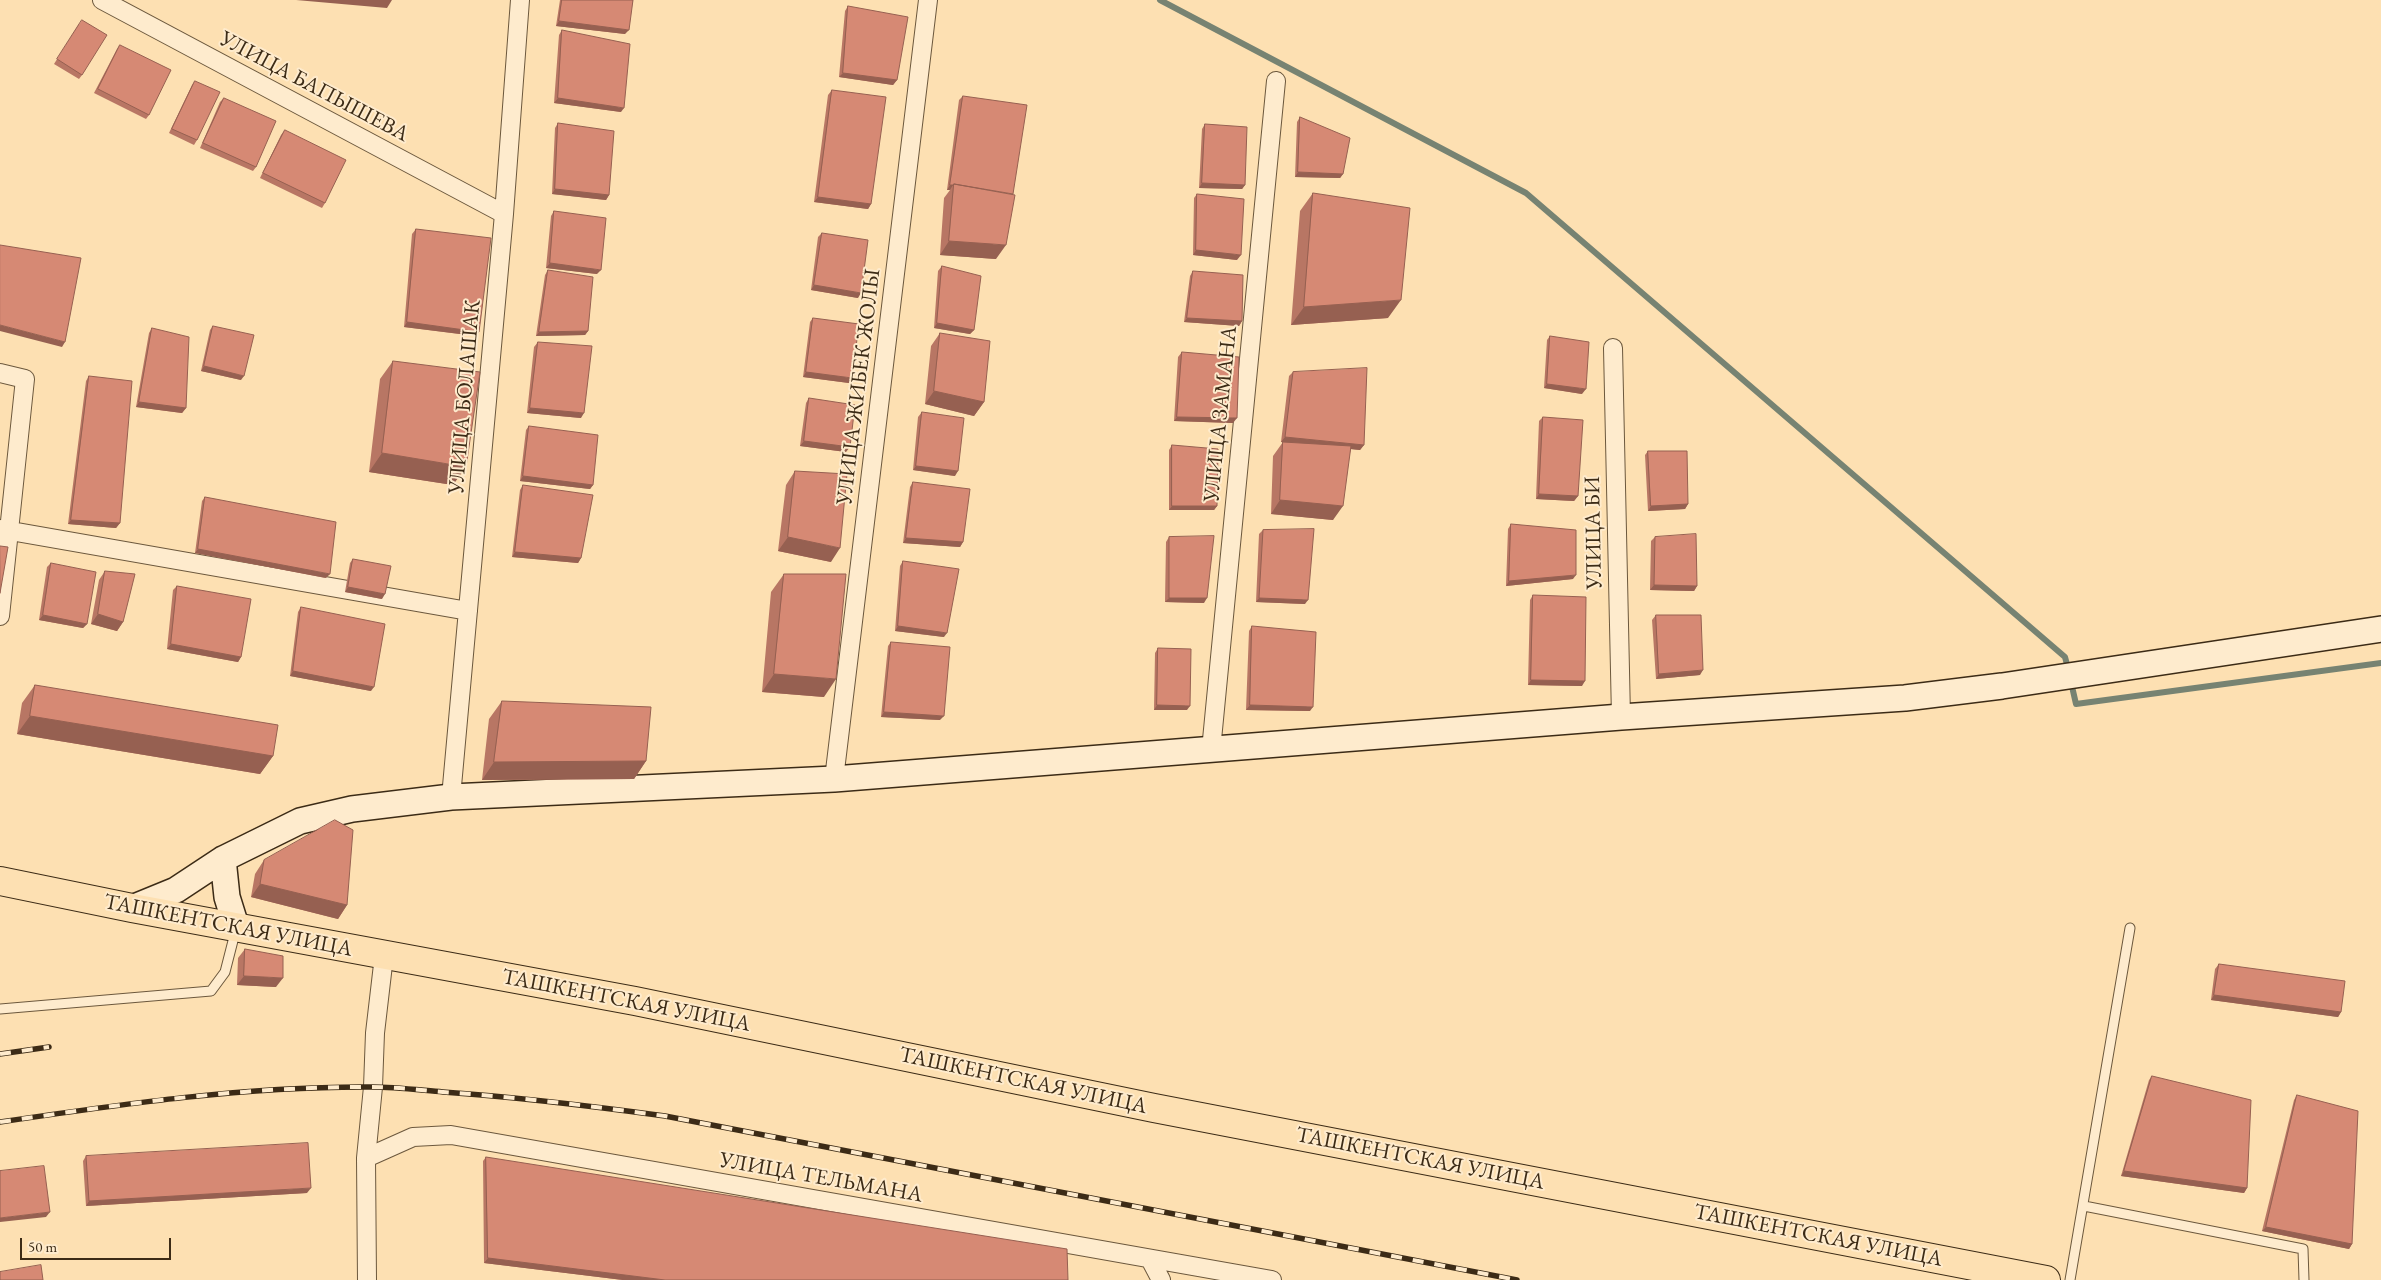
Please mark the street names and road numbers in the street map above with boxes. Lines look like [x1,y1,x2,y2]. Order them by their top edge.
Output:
street label: УЛИЦА БАПЫШЕВА [215,26,413,148]
street label: УЛИЦА ЖИБЕК ЖОЛЫ [831,267,887,507]
street label: УЛИЦА БОЛАШАК [443,299,487,495]
street label: УЛИЦА ЗАМАНА [1199,325,1243,503]
street label: УЛИЦА БИ [1580,476,1608,590]
street label: ТАШКЕНТСКАЯ УЛИЦА [102,889,354,963]
street label: ТАШКЕНТСКАЯ УЛИЦА [500,964,752,1038]
street label: ТАШКЕНТСКАЯ УЛИЦА [897,1042,1149,1120]
street label: ТАШКЕНТСКАЯ УЛИЦА [1294,1122,1546,1196]
street label: УЛИЦА ТЕЛЬМАНА [717,1147,925,1209]
street label: ТАШКЕНТСКАЯ УЛИЦА [1692,1199,1944,1273]

